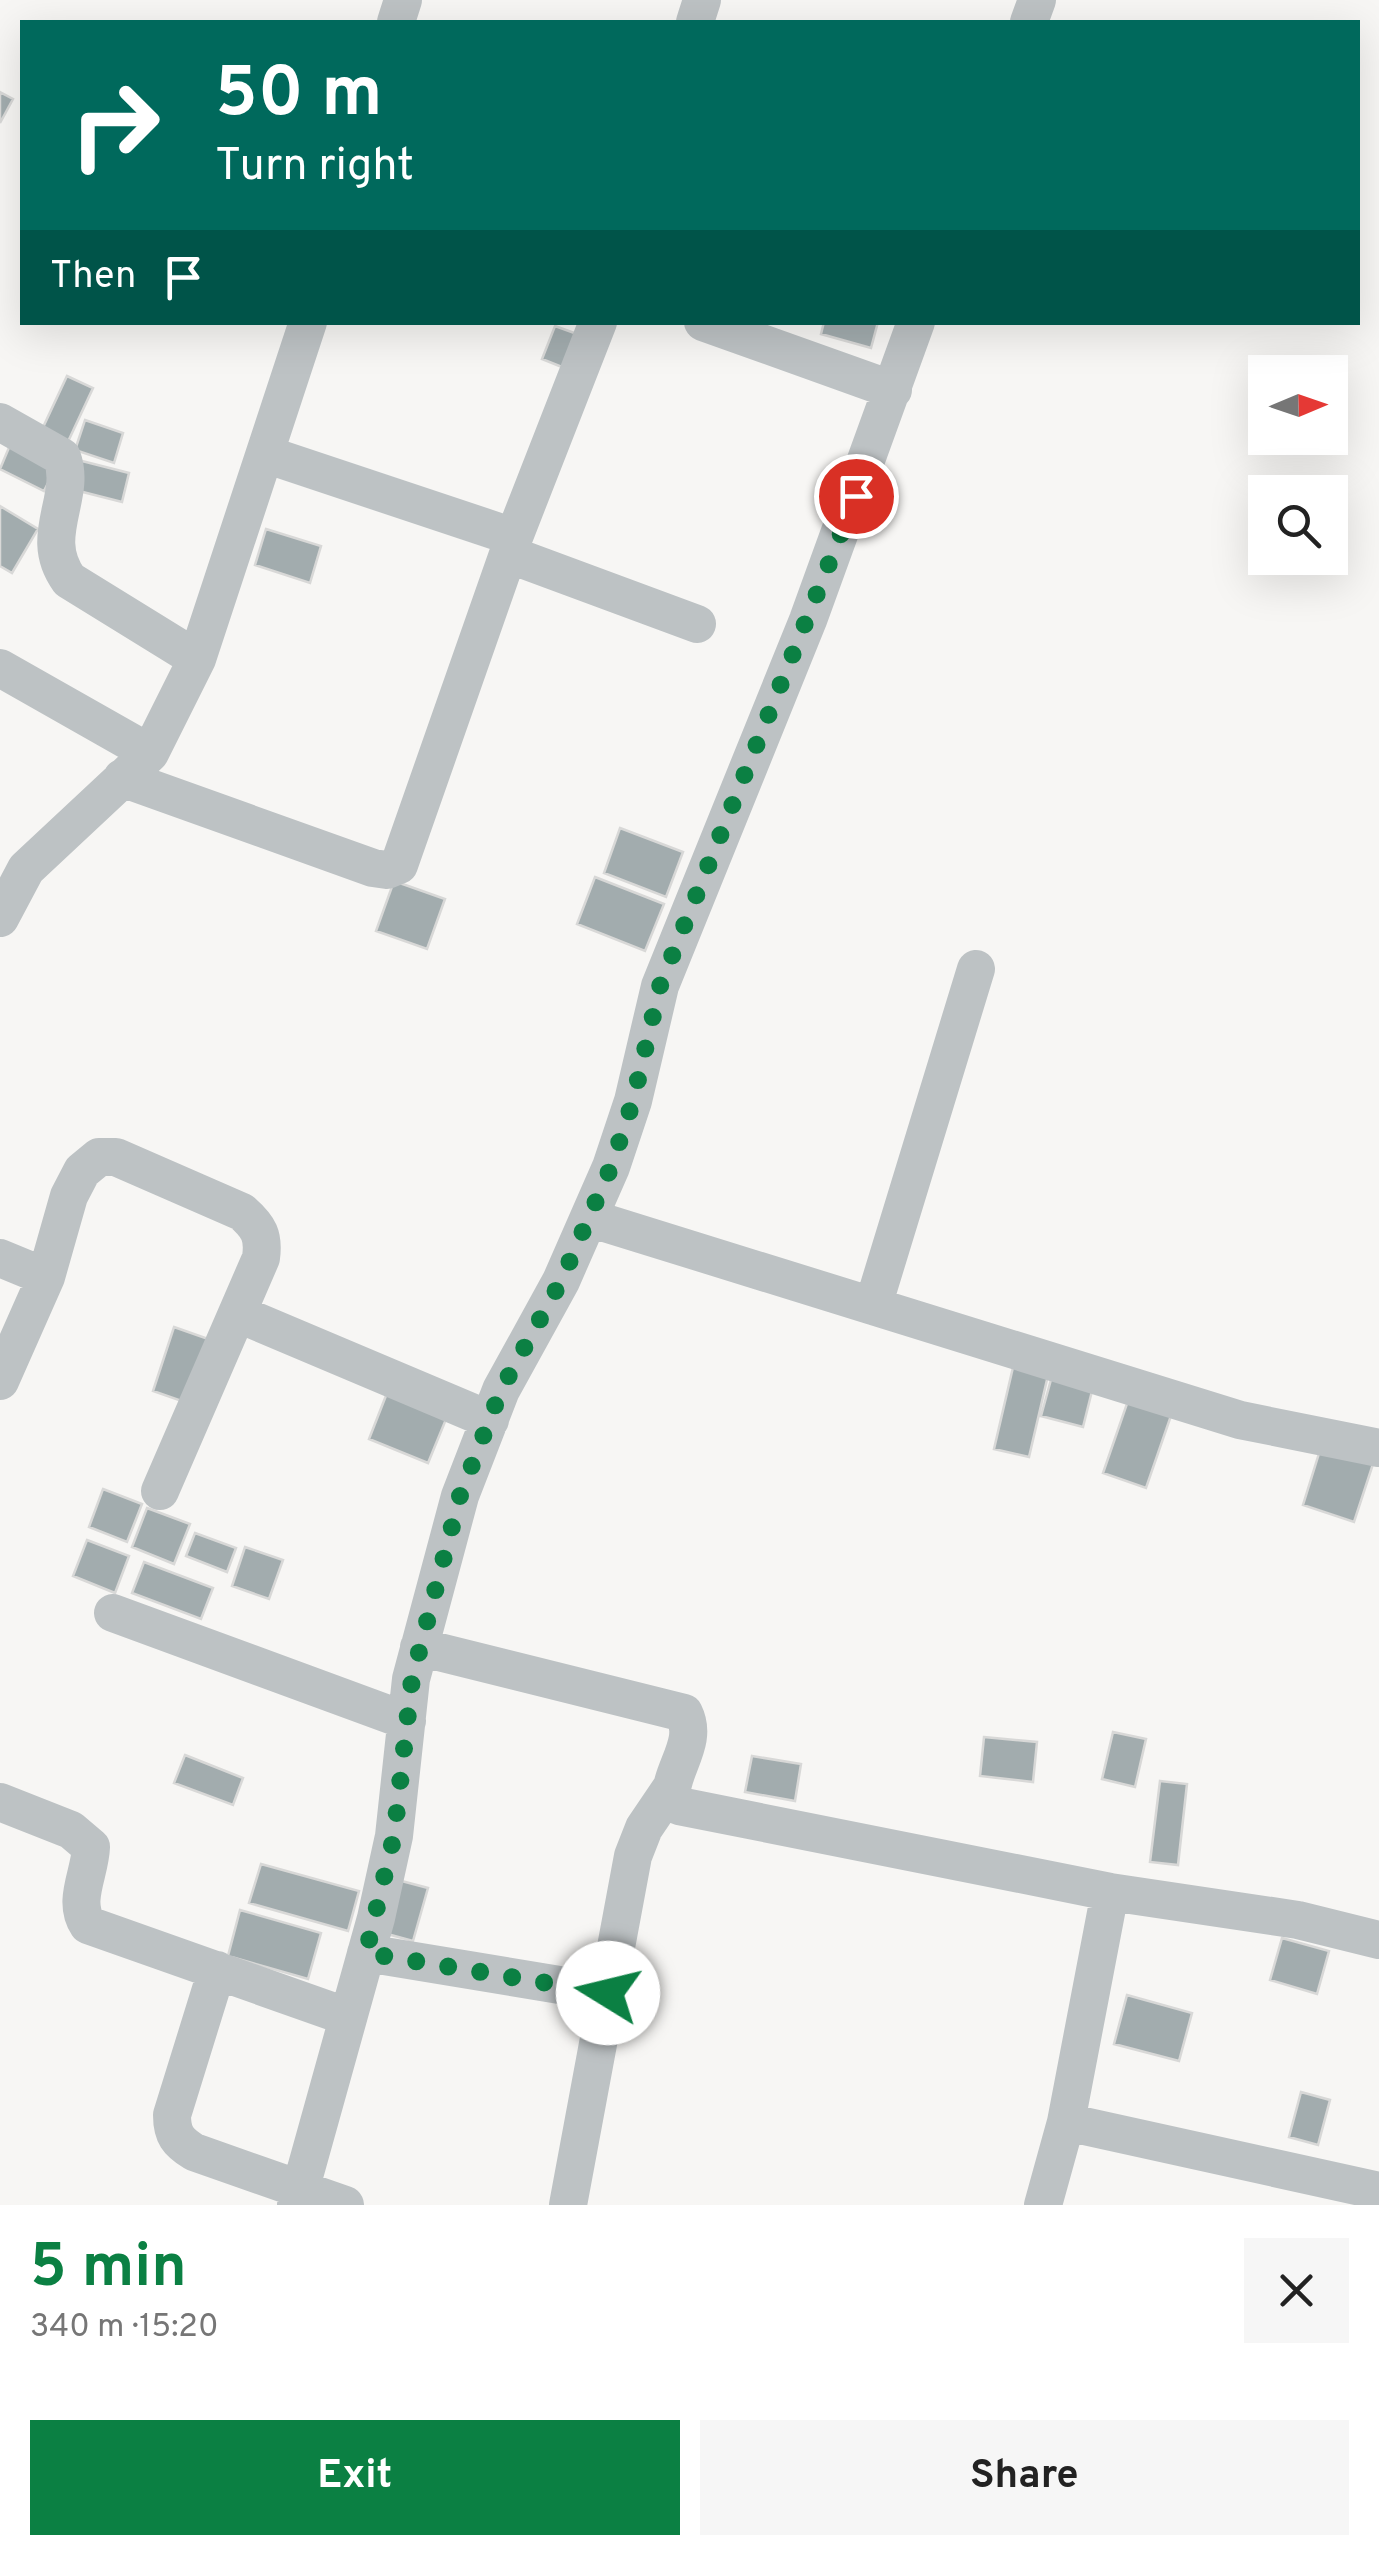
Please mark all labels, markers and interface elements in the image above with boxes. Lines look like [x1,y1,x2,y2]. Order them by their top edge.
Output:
text: 50 m [215,52,382,141]
icon: right [50,60,180,190]
text: Turn right [215,139,414,196]
icon: arrive [156,250,211,305]
text: Then [50,253,136,302]
north arrow [1248,355,1348,455]
map controls [1248,355,1348,575]
pin [814,454,899,539]
icon: arrive [829,469,884,524]
button: search [1248,475,1348,575]
position arrow [556,1941,660,2045]
text: 5 min [30,2232,187,2308]
button: close [1244,2238,1349,2343]
text: 340 m · 15:20 [30,2308,218,2348]
button: Exit [30,2420,680,2535]
button: Share [700,2420,1349,2535]

